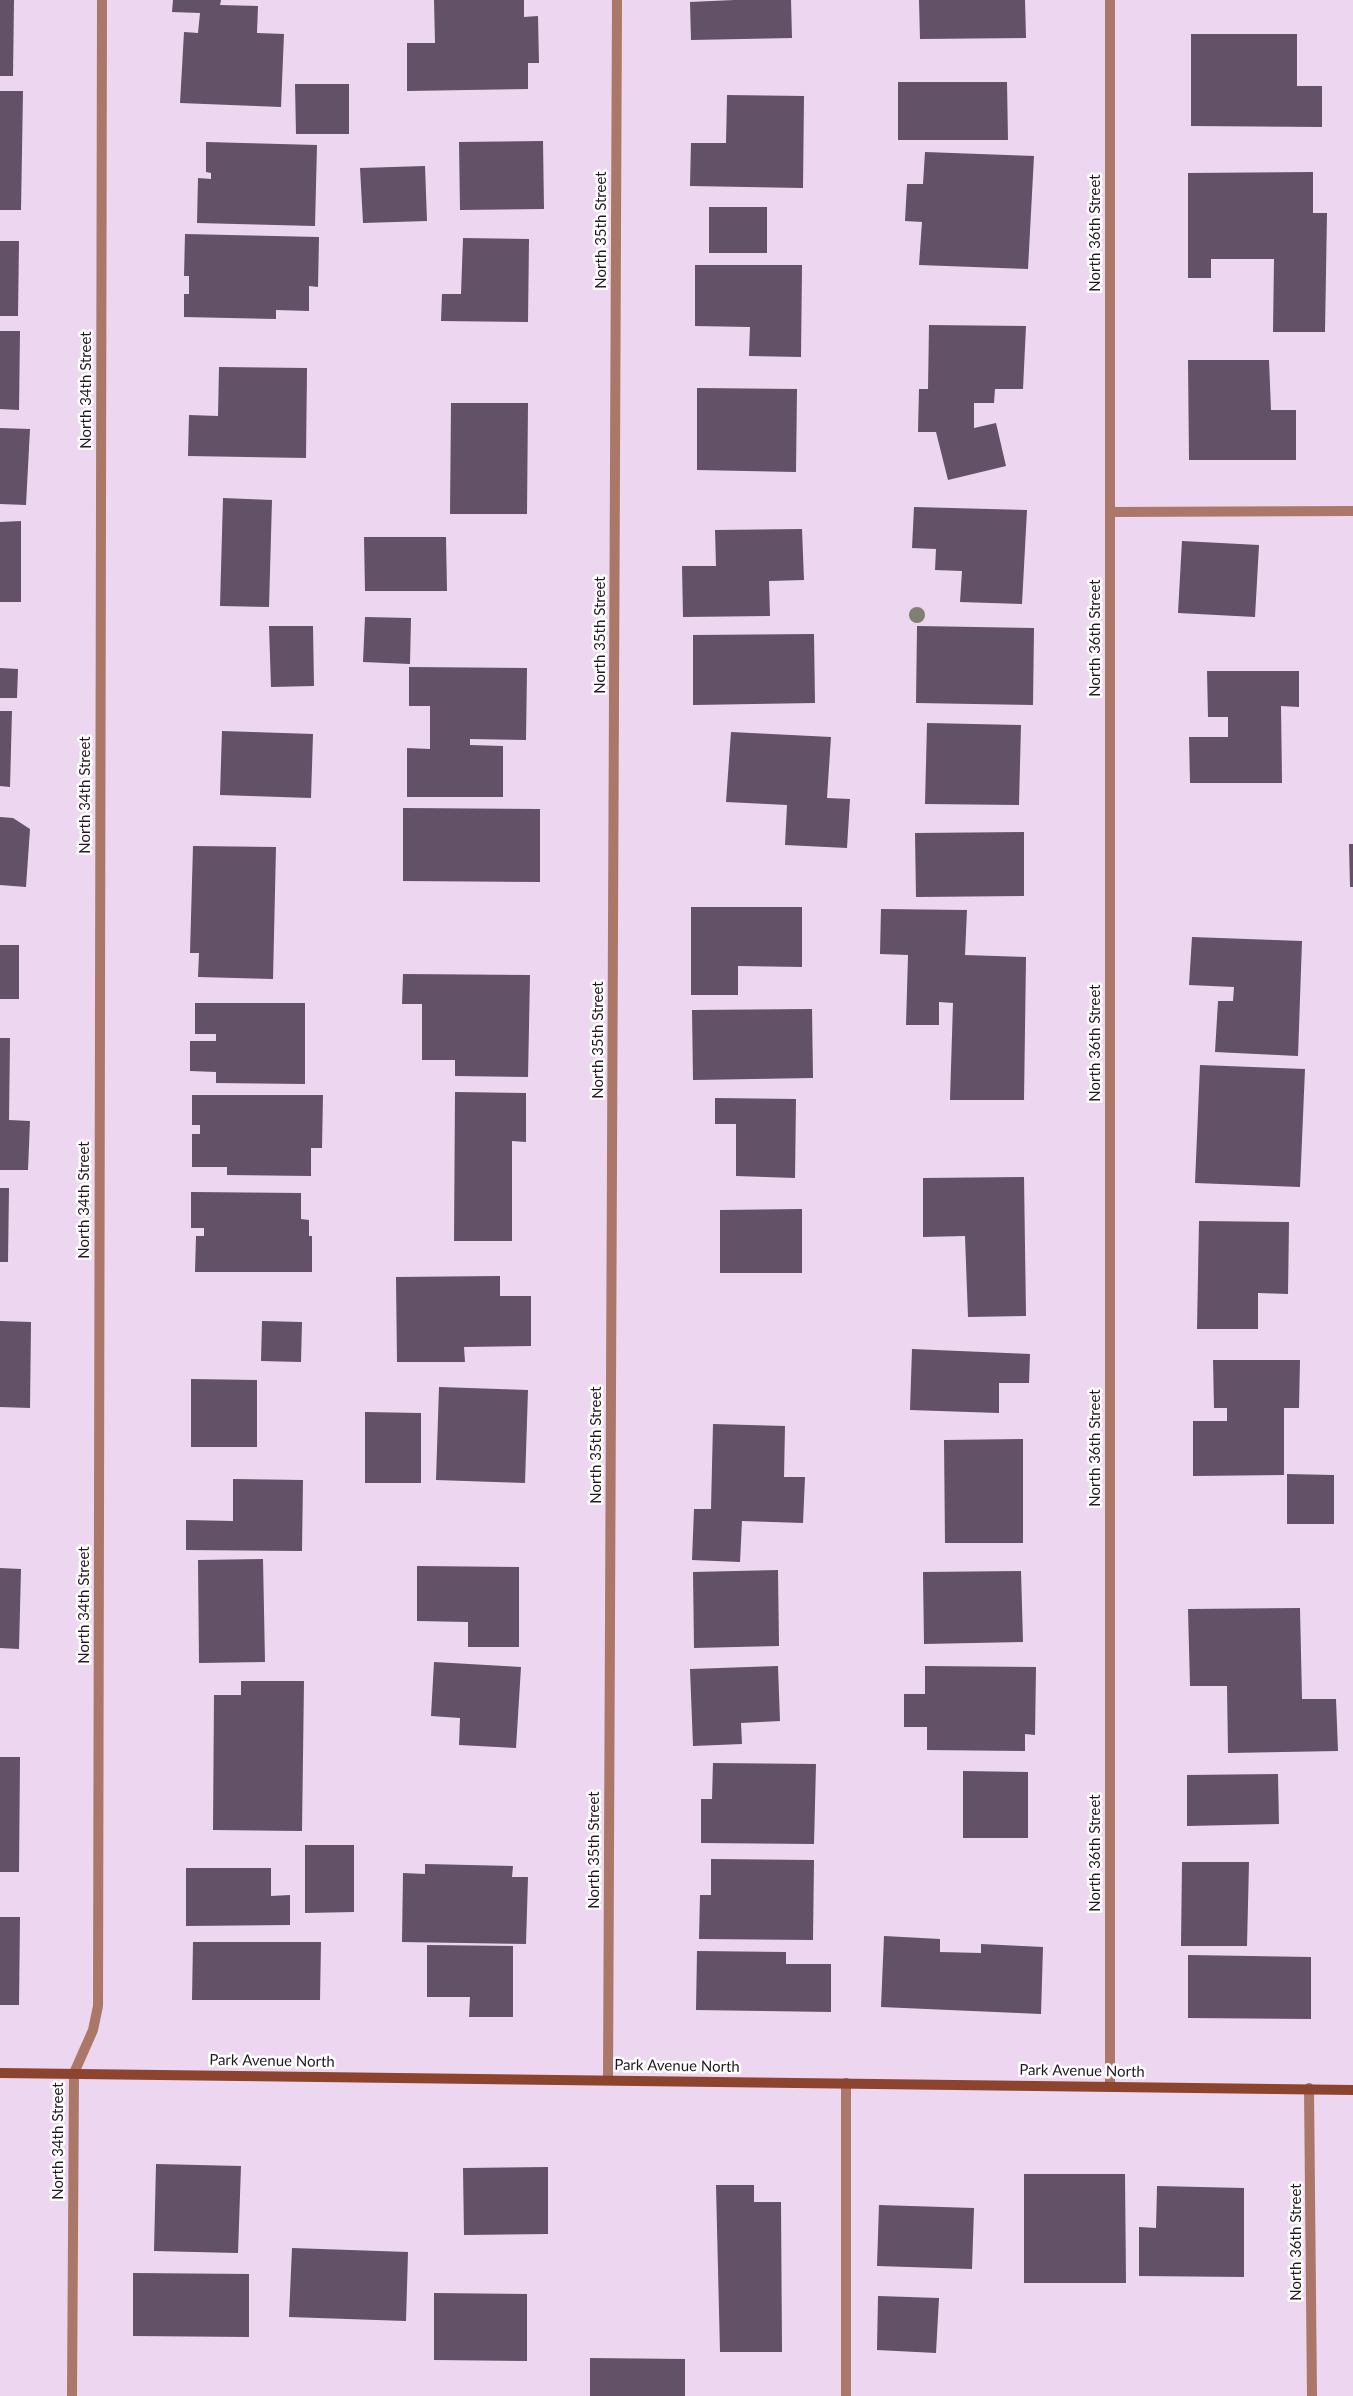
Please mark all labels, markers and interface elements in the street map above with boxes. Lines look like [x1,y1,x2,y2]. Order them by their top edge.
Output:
street label: North 35th Street [592,171,610,289]
street label: North 36th Street [1086,174,1104,292]
street label: North 34th Street [77,331,95,449]
street label: North 35th Street [591,576,609,694]
street label: North 36th Street [1086,579,1104,697]
street label: North 34th Street [76,736,94,854]
street label: North 35th Street [589,981,607,1099]
street label: North 36th Street [1086,984,1104,1102]
street label: North 34th Street [75,1141,93,1259]
street label: North 35th Street [587,1386,605,1504]
street label: North 36th Street [1086,1389,1104,1507]
street label: North 34th Street [75,1546,93,1664]
street label: North 35th Street [585,1791,603,1909]
street label: North 36th Street [1086,1794,1104,1912]
street label: Park Avenue North [209,2051,335,2071]
street label: Park Avenue North [614,2056,740,2076]
street label: Park Avenue North [1019,2061,1145,2081]
street label: North 34th Street [49,2082,67,2200]
street label: North 36th Street [1287,2183,1305,2301]

